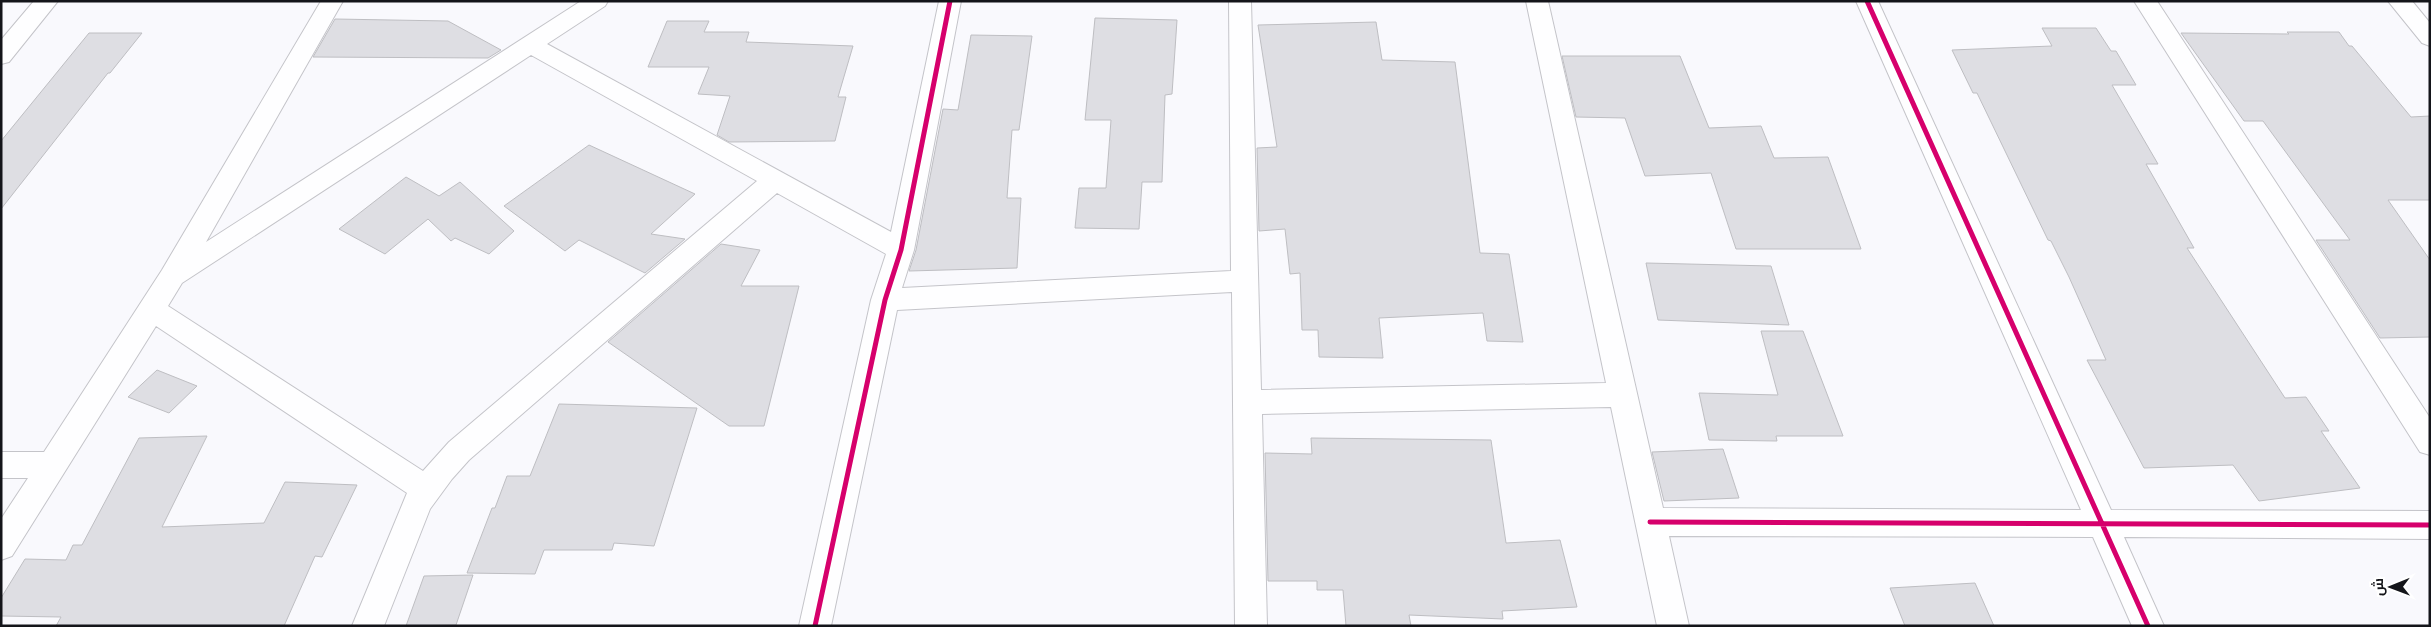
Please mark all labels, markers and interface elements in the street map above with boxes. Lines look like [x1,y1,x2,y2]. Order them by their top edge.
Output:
north arrow [2366,562,2416,612]
text: ش [2370,578,2387,596]

